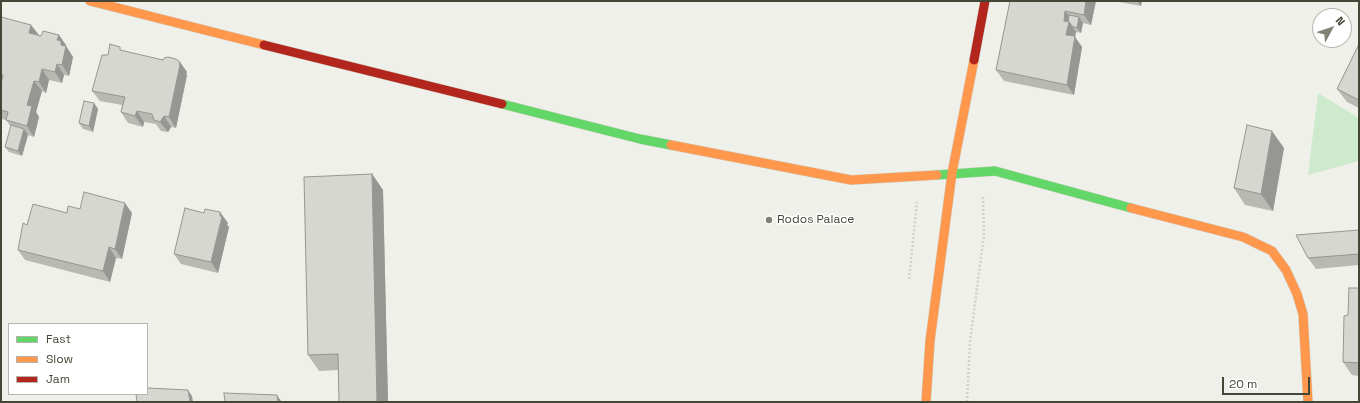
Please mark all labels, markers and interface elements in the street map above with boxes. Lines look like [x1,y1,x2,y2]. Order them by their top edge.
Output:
north arrow [1312,8,1352,48]
text: N [1333,14,1348,28]
place label: Rodos Palace [777,213,854,227]
marker: Rodos Palace [764,215,774,225]
legend [8,323,148,395]
text: Fast [46,331,71,347]
text: Slow [46,351,73,367]
scale bar [1224,369,1312,395]
text: Jam [46,371,70,387]
text: 20 m [1229,376,1257,392]

